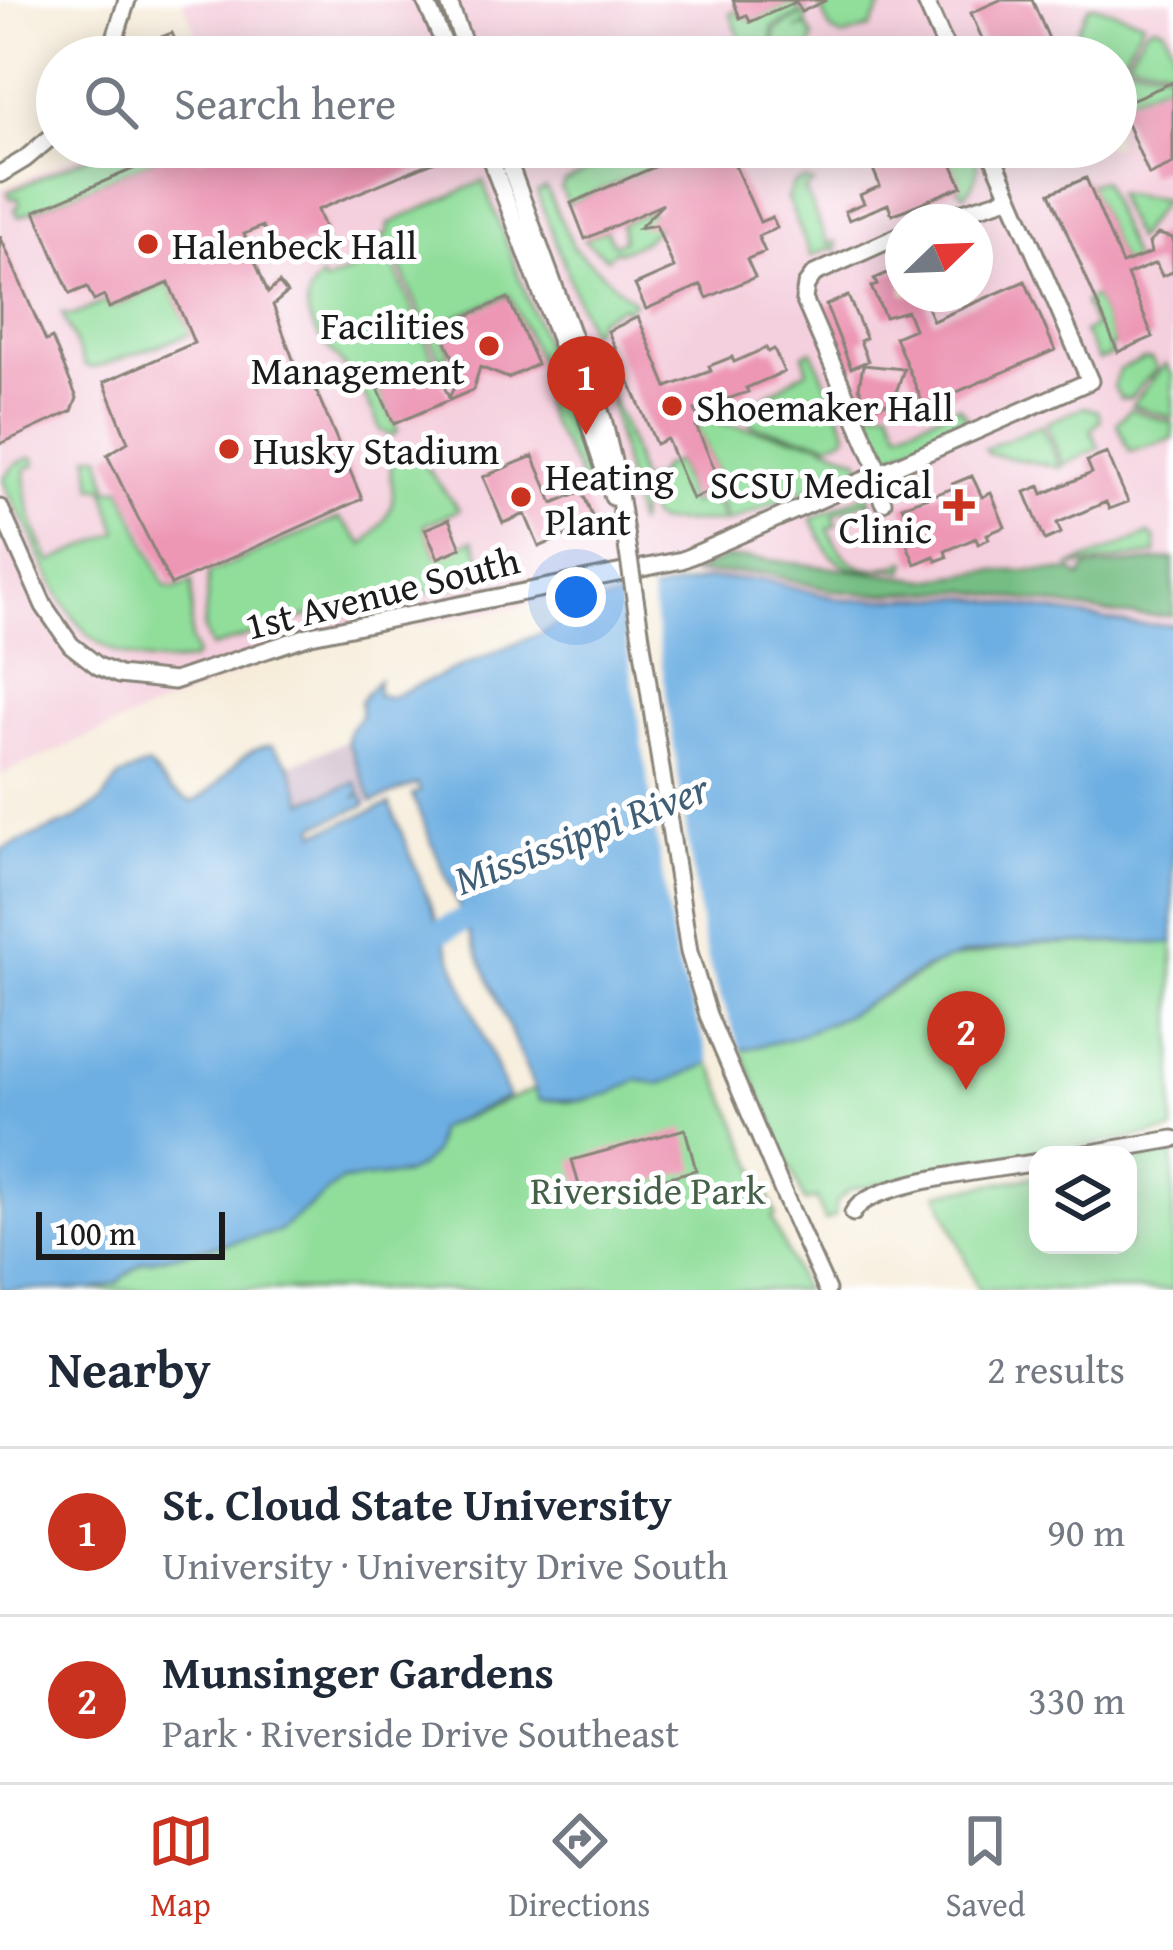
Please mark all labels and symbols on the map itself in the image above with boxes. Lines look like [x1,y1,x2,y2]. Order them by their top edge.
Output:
north arrow [885,204,993,312]
place label: Halenbeck Hall [172,216,417,273]
marker: Halenbeck Hall [135,231,161,257]
place label: Facilities Management [251,296,465,398]
marker: Facilities Management [476,333,502,359]
pin: 1 [547,336,625,435]
place label: Shoemaker Hall [696,378,954,435]
marker: Shoemaker Hall [659,393,685,419]
place label: Husky Stadium [253,421,499,478]
marker: Husky Stadium [216,436,242,462]
place label: Heating Plant [545,447,674,549]
place label: SCSU Medical Clinic [710,455,932,557]
marker: Heating Plant [508,484,534,510]
marker: SCSU Medical Clinic [943,489,975,521]
street label: 1st Avenue South [239,530,525,654]
your location [546,567,606,627]
water label: Mississippi River [445,756,719,910]
pin: 2 [927,991,1005,1090]
park label: Riverside Park [530,1161,766,1218]
scale bar [36,1206,225,1259]

